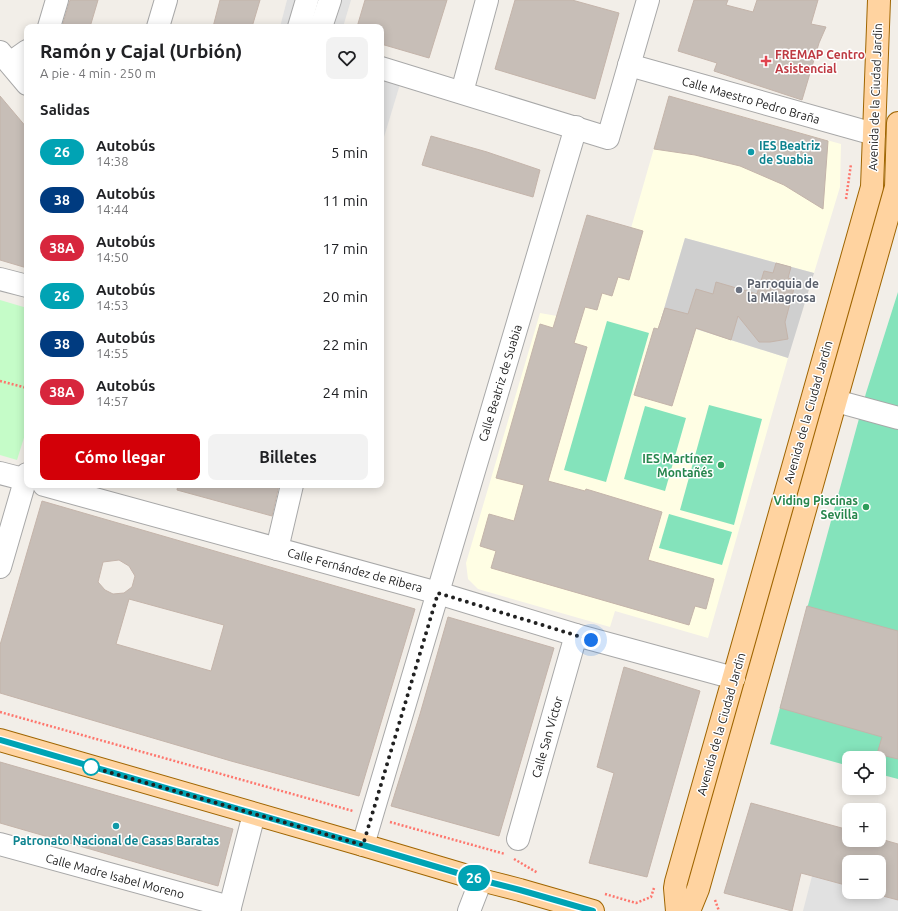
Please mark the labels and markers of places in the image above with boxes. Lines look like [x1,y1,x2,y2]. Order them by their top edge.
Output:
place label: FREMAP Centro Asistencial [775,48,865,75]
marker: FREMAP Centro Asistencial [760,55,772,67]
place label: IES Beatriz de Suabia [759,139,820,166]
marker: IES Beatriz de Suabia [746,147,756,157]
place label: Parroquia de la Milagrosa [747,277,819,304]
marker: Parroquia de la Milagrosa [734,285,744,295]
place label: IES Martínez Montañés [642,452,713,479]
marker: IES Martínez Montañés [716,460,726,470]
place label: Viding Piscinas Sevilla [773,494,858,521]
marker: Viding Piscinas Sevilla [861,502,871,512]
unlabelled marker [82,758,100,776]
marker: Patronato Nacional de Casas Baratas [111,821,121,831]
place label: Patronato Nacional de Casas Baratas [13,834,220,847]

